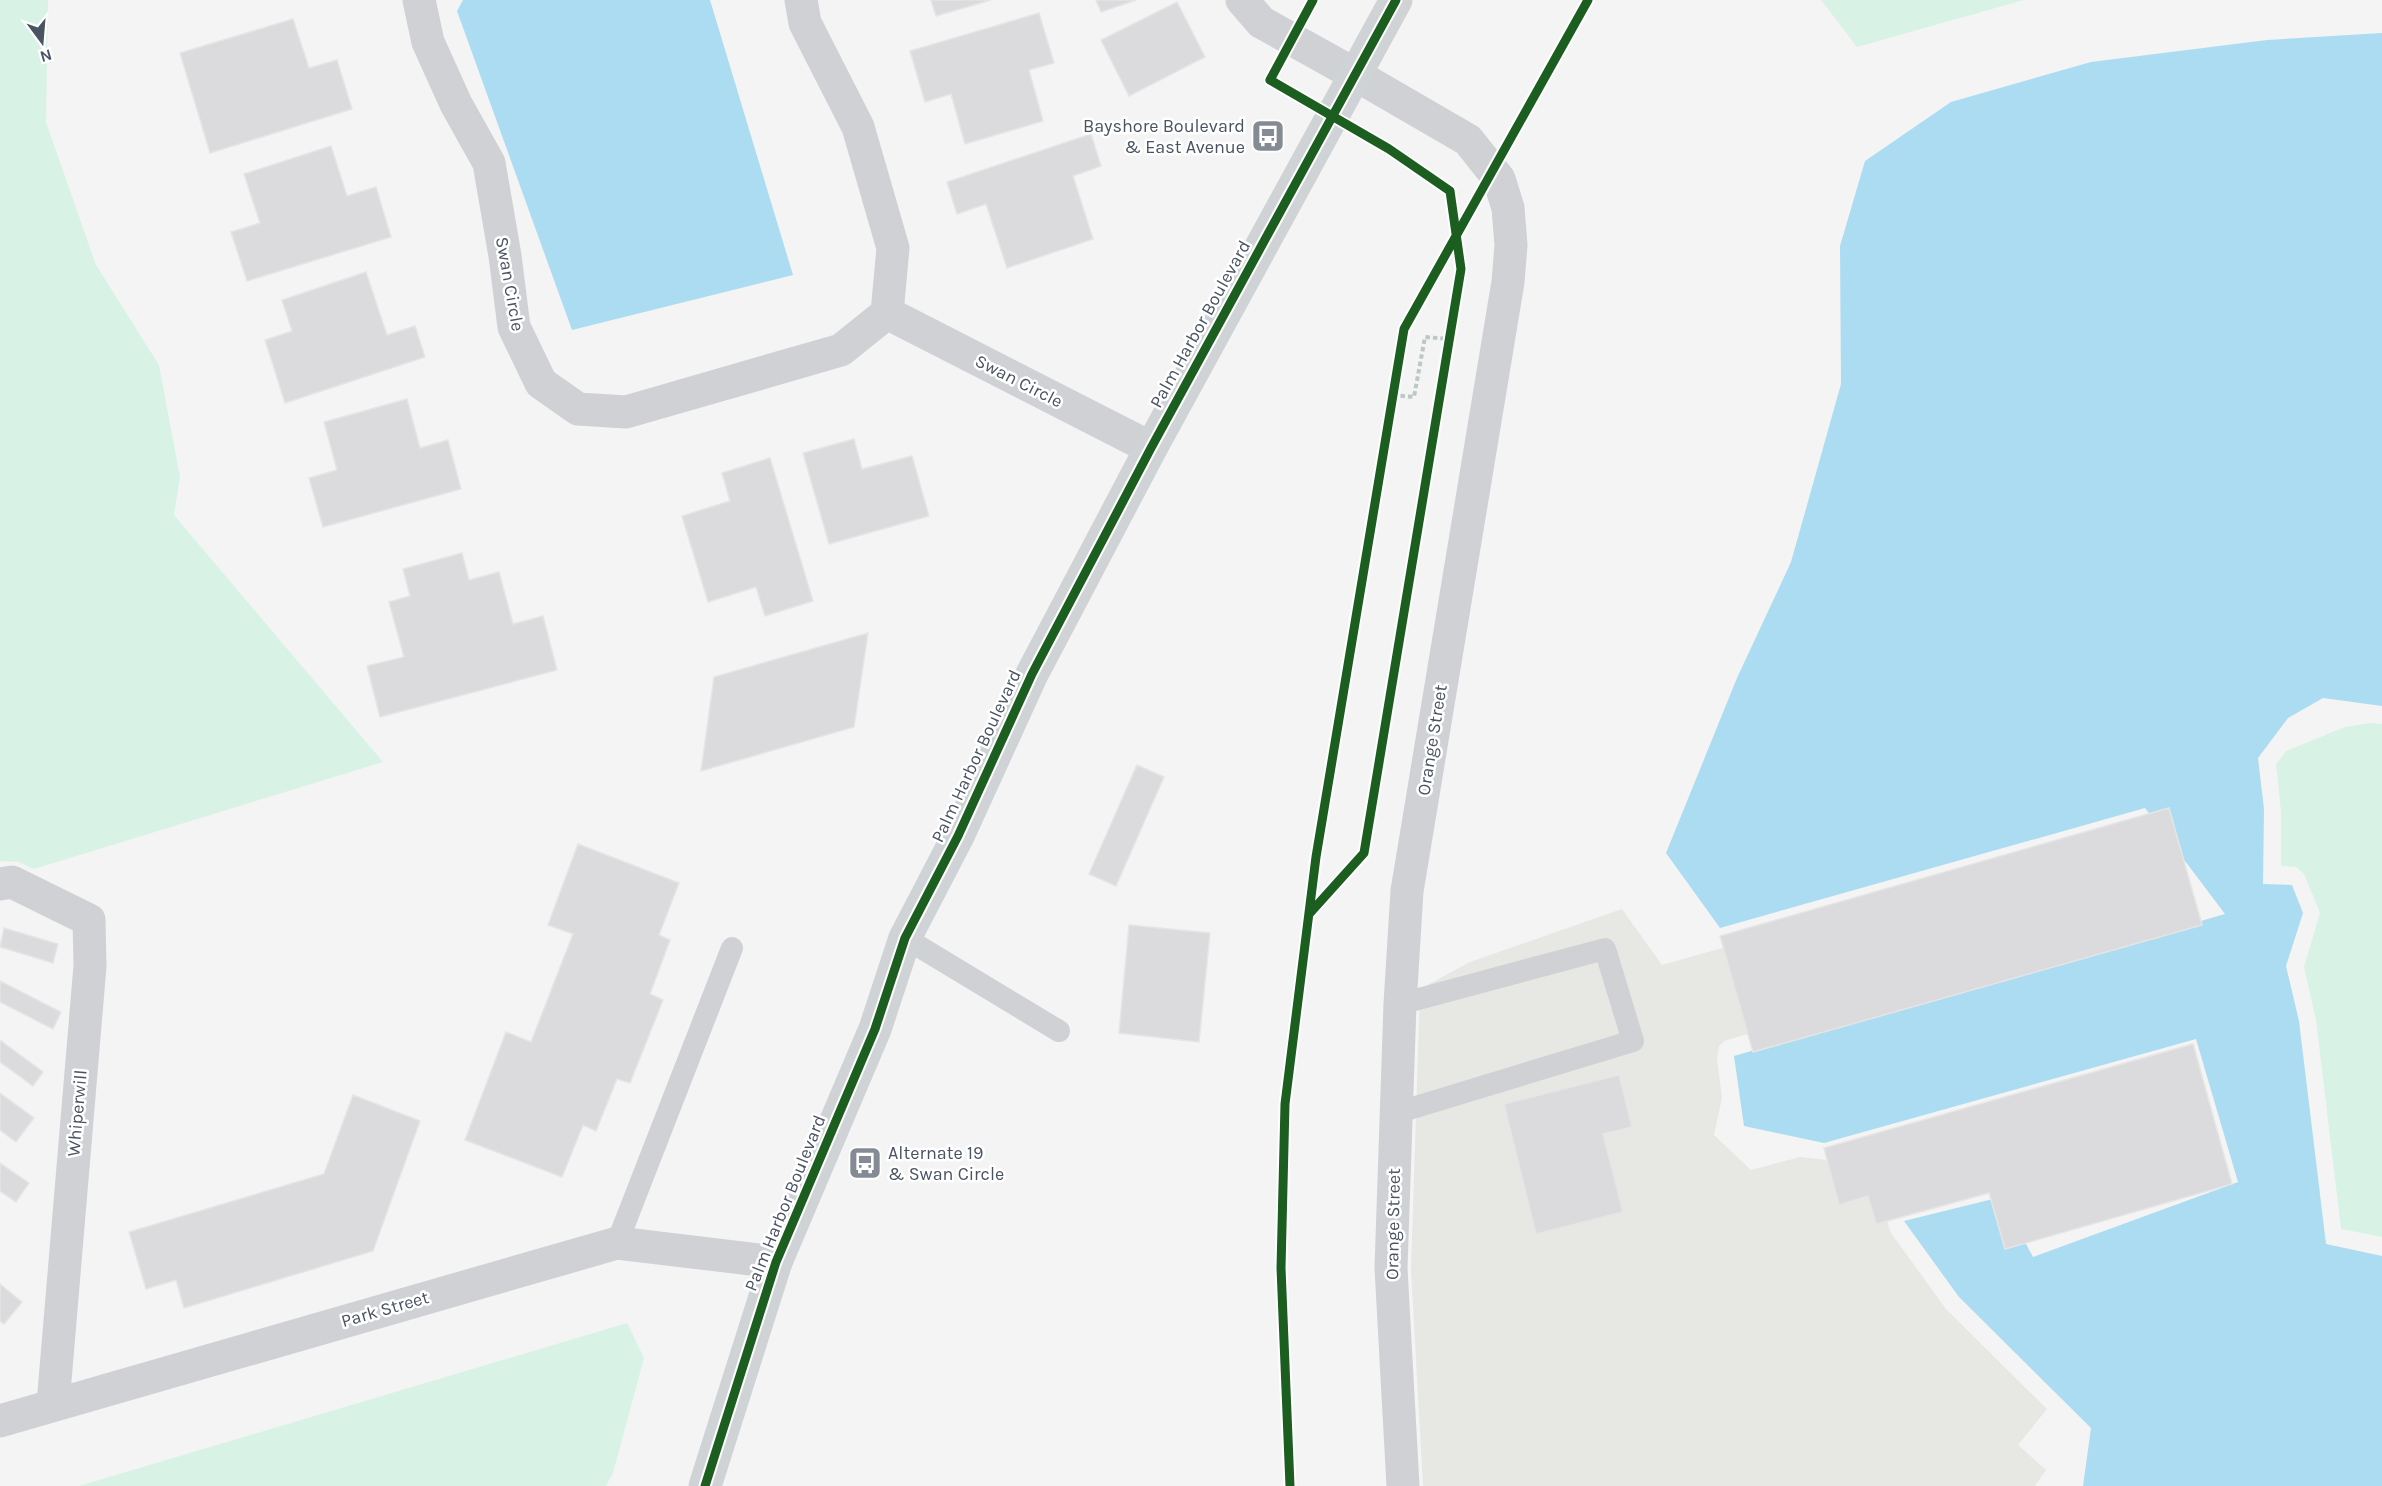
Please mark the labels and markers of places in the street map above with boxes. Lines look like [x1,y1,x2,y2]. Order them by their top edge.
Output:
place label: Bayshore Boulevard & East Avenue [1083,115,1245,158]
bus stop icon: Bayshore Boulevard & East Avenue [1250,118,1286,154]
place label: Alternate 19 & Swan Circle [888,1142,1004,1185]
bus stop icon: Alternate 19 & Swan Circle [847,1145,883,1181]

